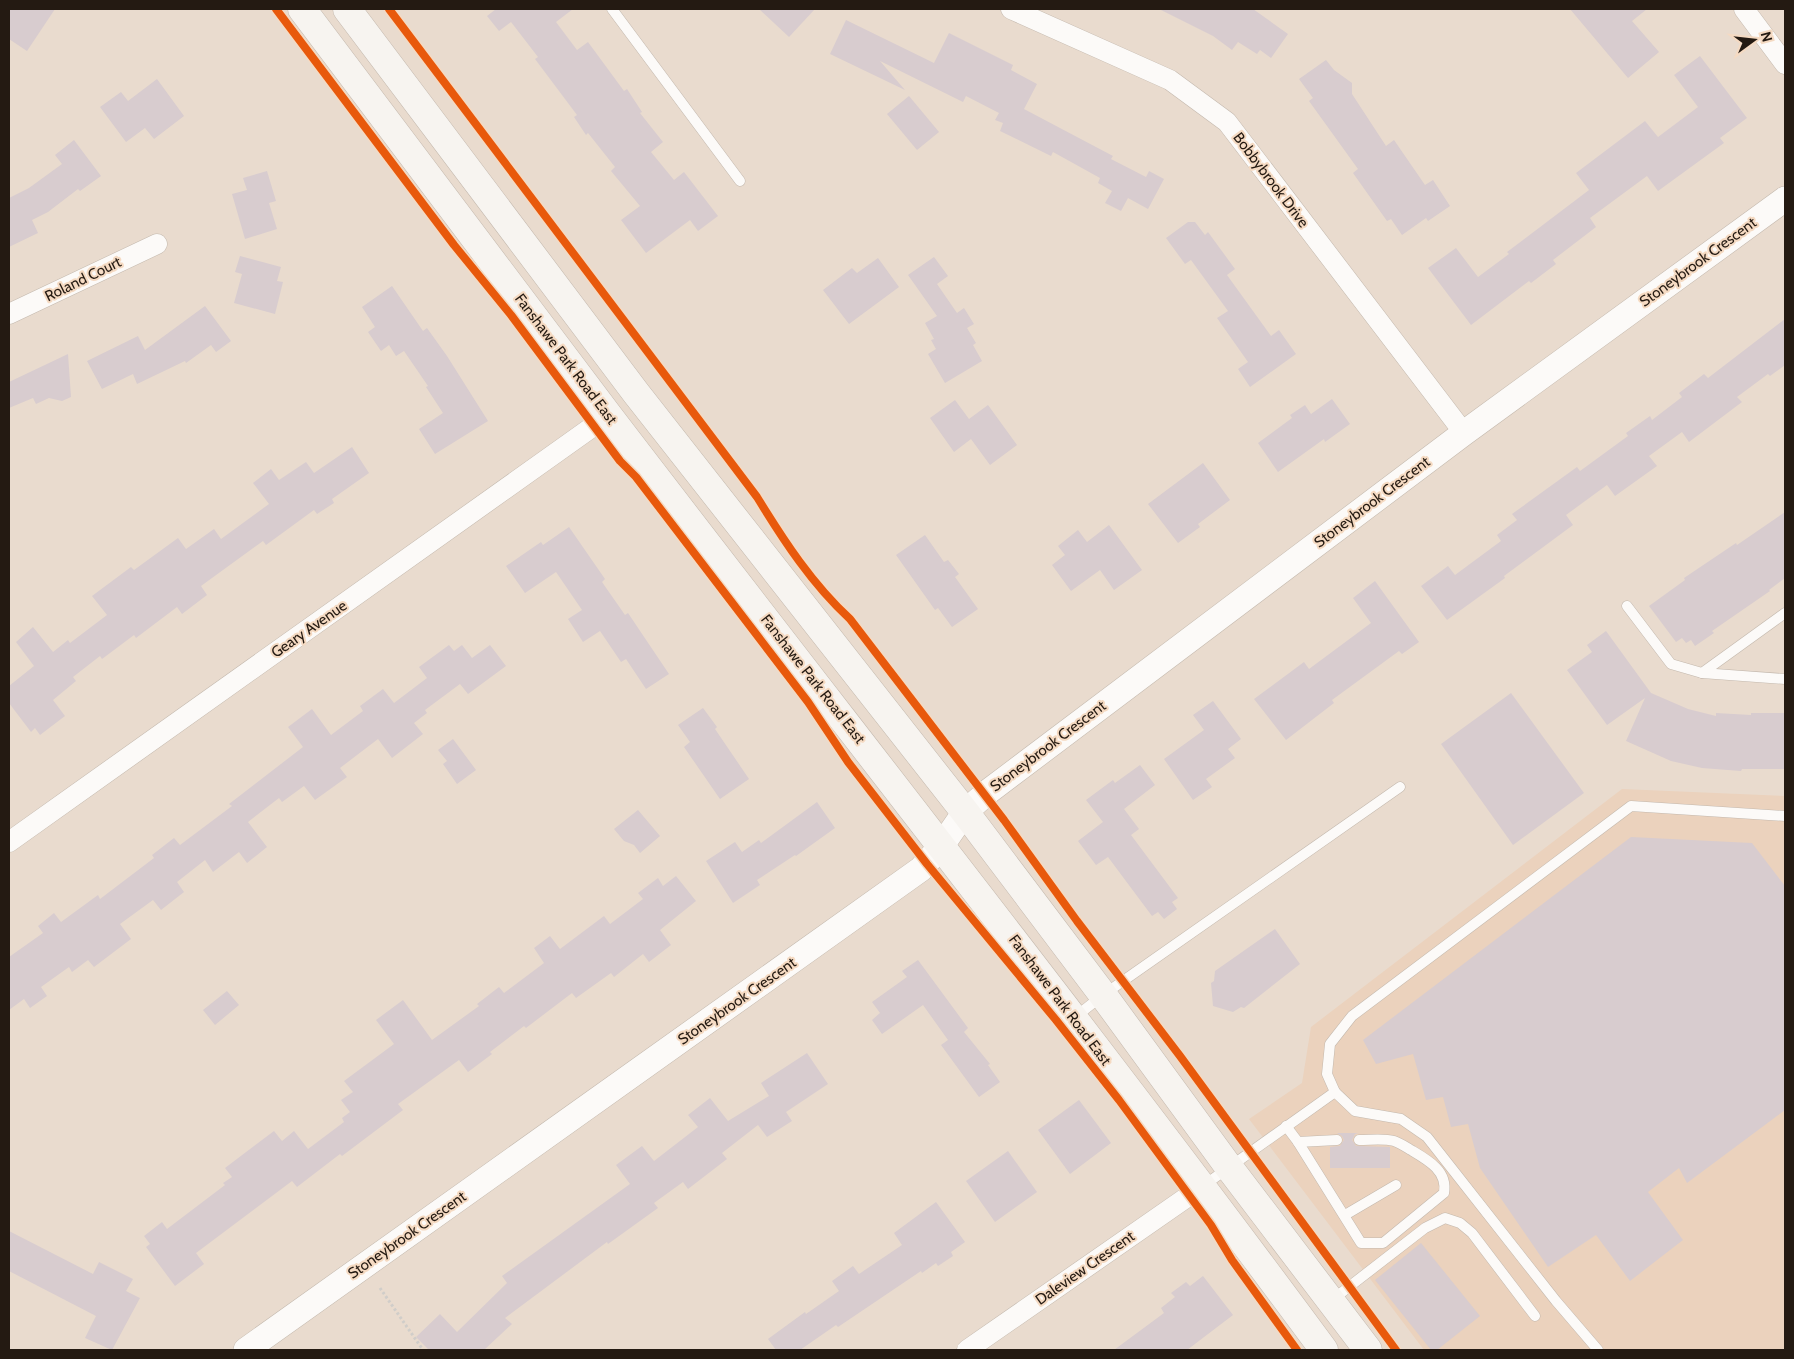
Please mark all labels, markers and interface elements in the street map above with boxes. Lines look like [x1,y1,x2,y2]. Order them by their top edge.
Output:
north arrow [1729,15,1779,65]
text: N [1757,30,1777,44]
street label: Bobbybrook Drive [1229,129,1313,231]
street label: Stoneybrook Crescent [1636,214,1760,310]
street label: Roland Court [42,253,124,305]
street label: Fanshawe Park Road East [511,290,621,428]
street label: Stoneybrook Crescent [1311,453,1433,551]
street label: Geary Avenue [268,596,351,662]
street label: Fanshawe Park Road East [757,611,869,747]
street label: Stoneybrook Crescent [987,697,1109,795]
street label: Fanshawe Park Road East [1005,931,1115,1069]
street label: Stoneybrook Crescent [674,953,800,1049]
street label: Stoneybrook Crescent [344,1187,470,1283]
street label: Daleview Crescent [1032,1227,1138,1309]

